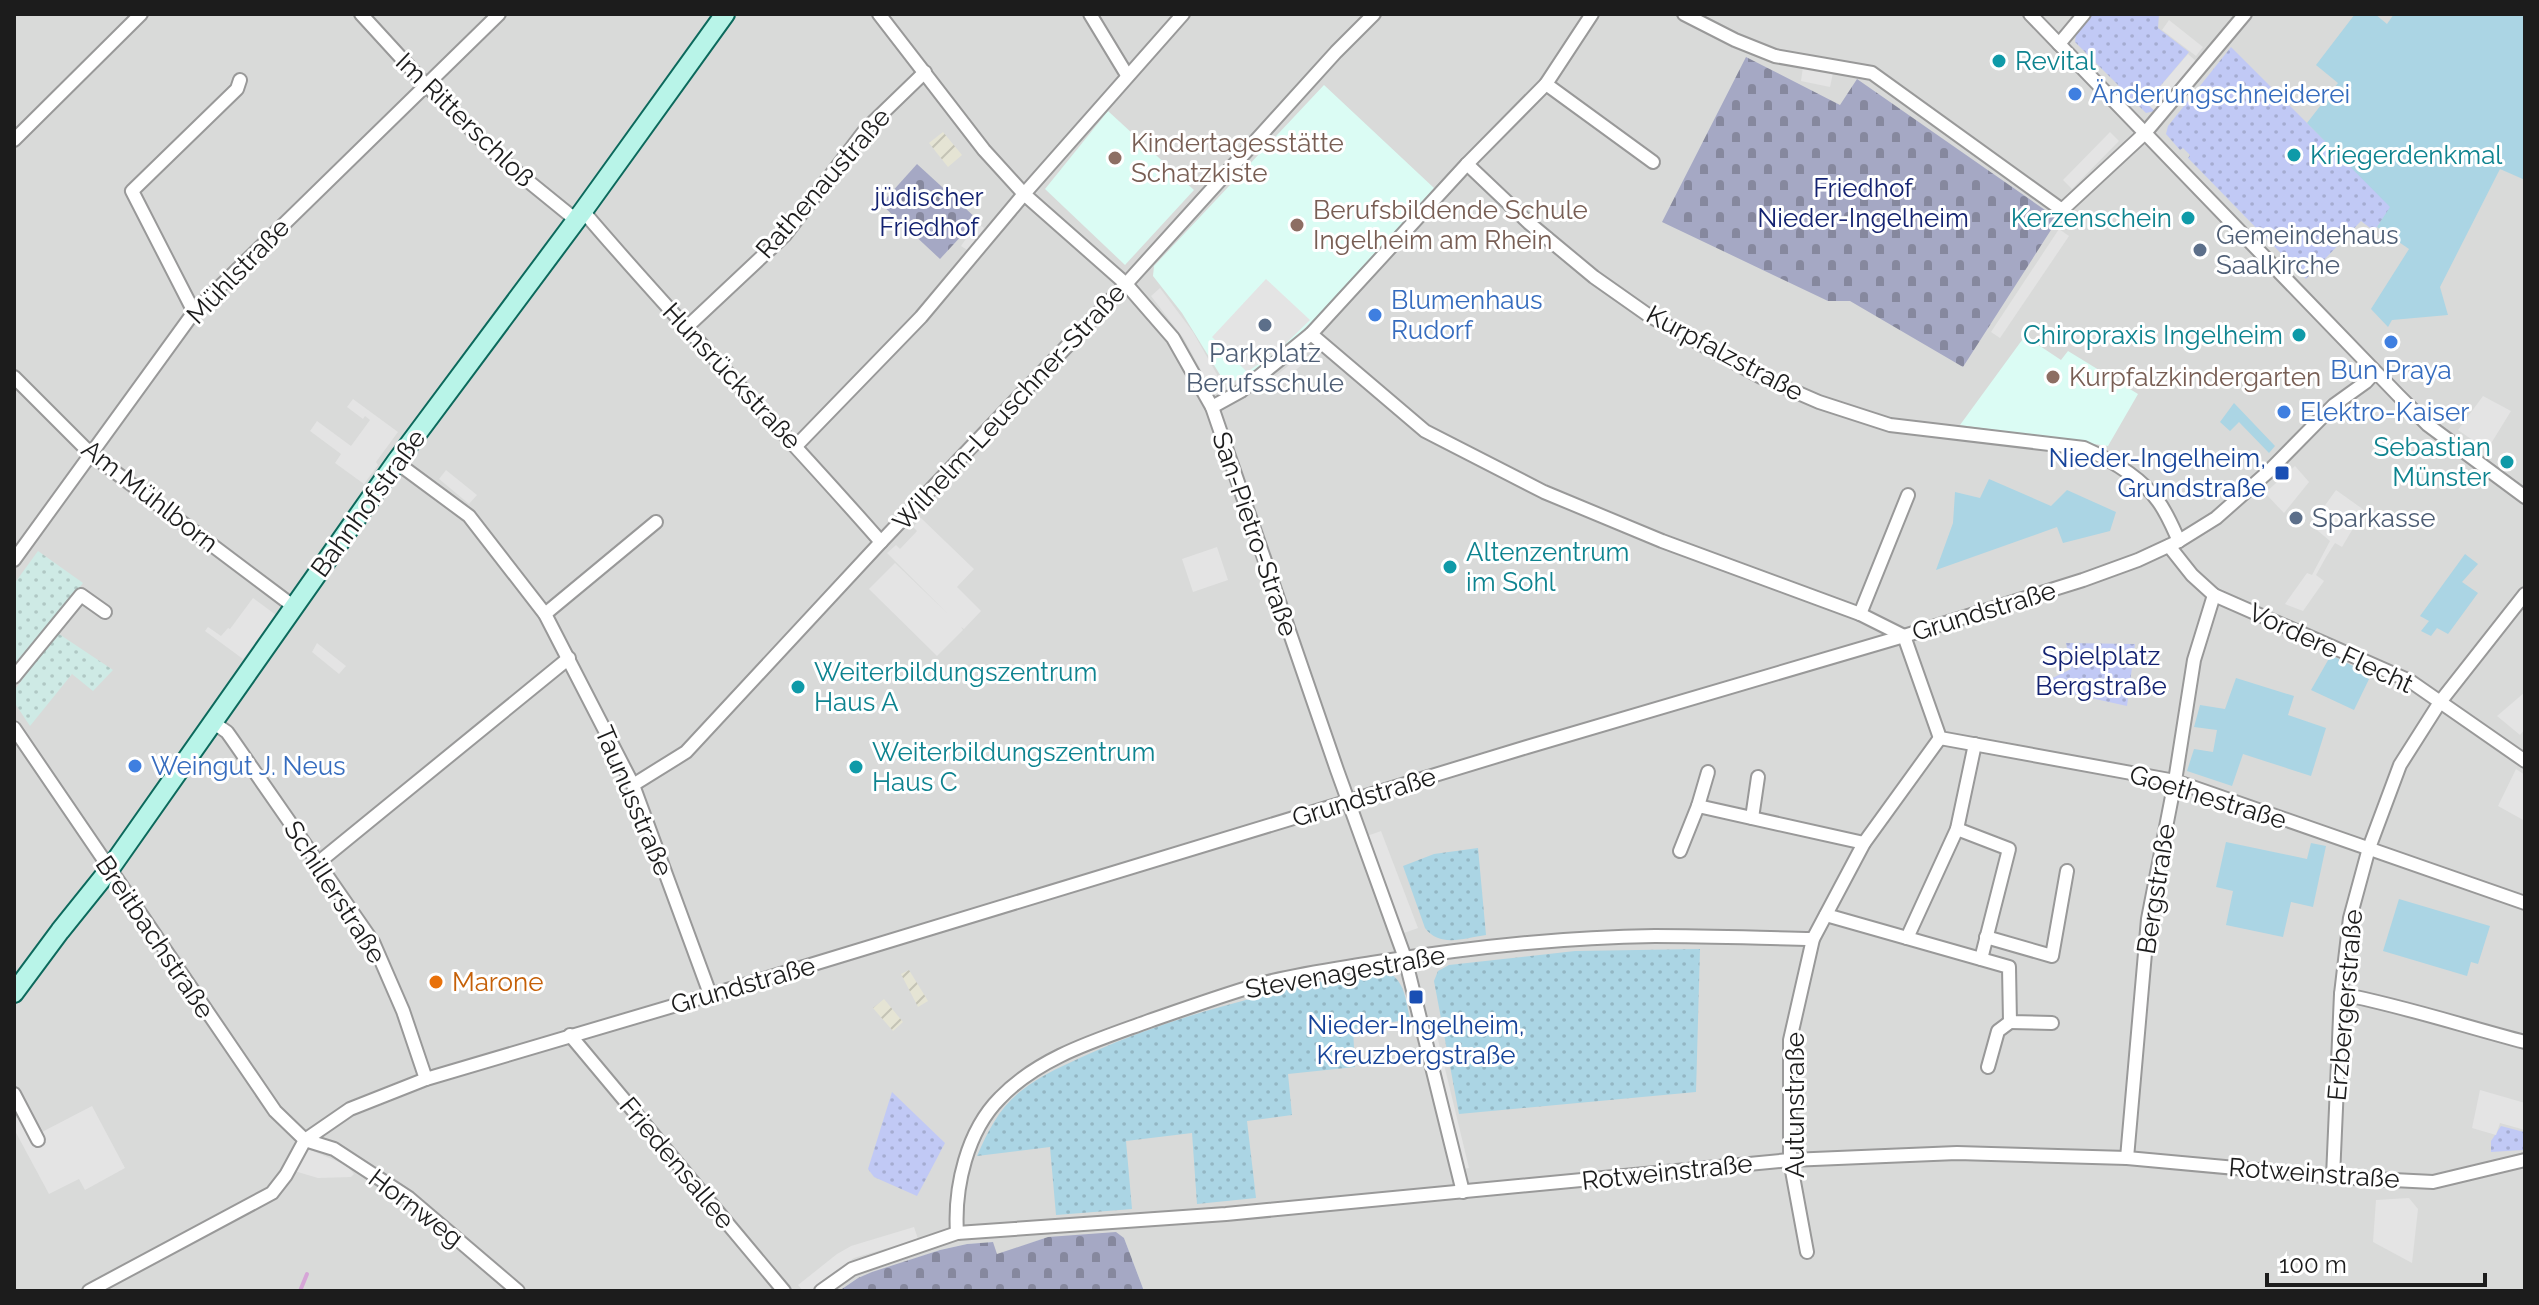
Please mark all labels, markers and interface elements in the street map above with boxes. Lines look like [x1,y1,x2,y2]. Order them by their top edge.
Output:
place label: Revital [2015,46,2097,76]
street label: Im Ritterschloß [390,47,540,193]
marker: Revital [1990,52,2008,70]
place label: Änderungschneiderei [2091,79,2350,109]
marker: Änderungschneiderei [2066,85,2084,103]
street label: Rathenaustraße [750,102,896,264]
place label: Kindertagesstätte Schatzkiste [1131,128,1344,188]
place label: Kriegerdenkmal [2310,140,2503,170]
marker: Kriegerdenkmal [2285,146,2303,164]
marker: Kindertagesstätte Schatzkiste [1106,149,1124,167]
park label: Friedhof Nieder-Ingelheim [1757,173,1969,233]
park label: jüdischer Friedhof [870,182,984,242]
place label: Berufsbildende Schule Ingelheim am Rhein [1313,195,1588,255]
place label: Kerzenschein [2011,203,2172,233]
marker: Kerzenschein [2179,209,2197,227]
street label: Mühlstraße [180,212,296,330]
marker: Berufsbildende Schule Ingelheim am Rhein [1288,216,1306,234]
place label: Gemeindehaus Saalkirche [2216,220,2399,280]
marker: Gemeindehaus Saalkirche [2191,241,2209,259]
street label: Wilhelm-Leuschner-Straße [887,277,1131,537]
place label: Blumenhaus Rudorf [1391,285,1542,345]
street label: Hunsrückstraße [657,297,807,455]
street label: Kurpfalzstraße [1641,299,1809,407]
marker: Blumenhaus Rudorf [1366,306,1384,324]
marker: Parkplatz Berufsschule [1256,316,1274,334]
place label: Chiropraxis Ingelheim [2023,320,2283,350]
marker: Chiropraxis Ingelheim [2290,326,2308,344]
marker: Bun Praya [2382,333,2400,351]
place label: Parkplatz Berufsschule [1186,338,1344,398]
place label: Bun Praya [2330,355,2452,385]
place label: Kurpfalzkindergarten [2069,362,2321,392]
marker: Kurpfalzkindergarten [2044,368,2062,386]
place label: Elektro-Kaiser [2300,397,2469,427]
marker: Elektro-Kaiser [2275,403,2293,421]
street label: Bahnhofstraße [304,423,432,583]
street label: San-Pietro-Straße [1206,428,1304,640]
place label: Sebastian Münster [2373,432,2491,492]
street label: Am Mühlborn [76,434,224,558]
place label: Nieder-Ingelheim, Grundstraße [2049,443,2266,503]
marker: Sebastian Münster [2498,453,2516,471]
marker: Nieder-Ingelheim, Grundstraße [2273,464,2291,482]
place label: Sparkasse [2312,503,2435,533]
marker: Sparkasse [2287,509,2305,527]
place label: Altenzentrum im Sohl [1466,537,1630,597]
marker: Altenzentrum im Sohl [1441,558,1459,576]
street label: Grundstraße [1909,575,2059,647]
street label: Vordere Flecht [2244,597,2418,699]
park label: Spielplatz Bergstraße [2035,641,2167,701]
place label: Weiterbildungszentrum Haus A [814,657,1097,717]
marker: Weiterbildungszentrum Haus A [789,678,807,696]
street label: Taunusstraße [589,721,679,881]
place label: Weiterbildungszentrum Haus C [872,737,1155,797]
place label: Weingut J. Neus [151,751,346,781]
marker: Weingut J. Neus [126,757,144,775]
marker: Weiterbildungszentrum Haus C [847,758,865,776]
street label: Goethestraße [2126,759,2290,835]
street label: Grundstraße [1289,761,1439,833]
street label: Schillerstraße [278,815,392,969]
street label: Bergstraße [2131,822,2181,956]
street label: Breitbachstraße [90,850,220,1024]
street label: Erzbergerstraße [2322,908,2368,1102]
street label: Stevenagestraße [1243,940,1447,1004]
street label: Grundstraße [667,950,819,1020]
place label: Marone [452,967,543,997]
marker: Marone [427,973,445,991]
marker: Nieder-Ingelheim, Kreuzbergstraße [1407,988,1425,1006]
place label: Nieder-Ingelheim, Kreuzbergstraße [1307,1010,1525,1070]
street label: Autunstraße [1780,1032,1810,1178]
street label: Friedensallee [613,1091,741,1235]
street label: Rotweinstraße [1580,1148,1754,1196]
street label: Rotweinstraße [2227,1152,2401,1194]
street label: Hornweg [363,1163,469,1253]
scale bar [2267,1237,2485,1287]
text: 100 m [2279,1250,2347,1279]

